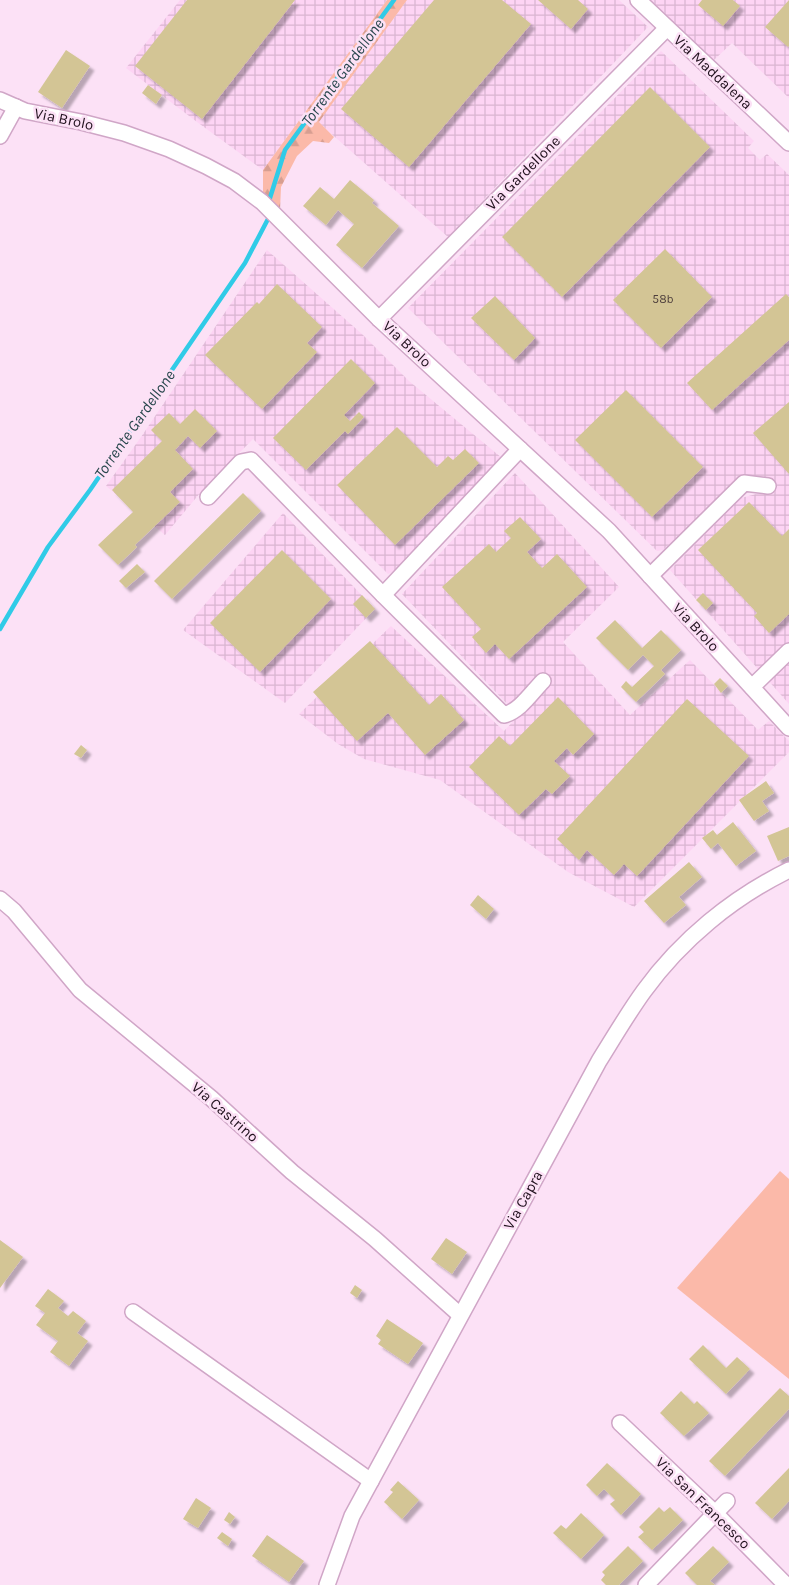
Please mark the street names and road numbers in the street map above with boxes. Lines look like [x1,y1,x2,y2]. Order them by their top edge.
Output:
street label: Via Maddalena [670,31,756,113]
street label: Via Brolo [33,104,95,134]
street label: Via Gardellone [482,132,564,214]
street label: Via Brolo [379,317,435,371]
street label: Via Brolo [669,599,723,655]
street label: Via Castrino [188,1078,262,1146]
street label: Via Capra [499,1167,547,1233]
street label: Via San Francesco [652,1453,754,1553]

